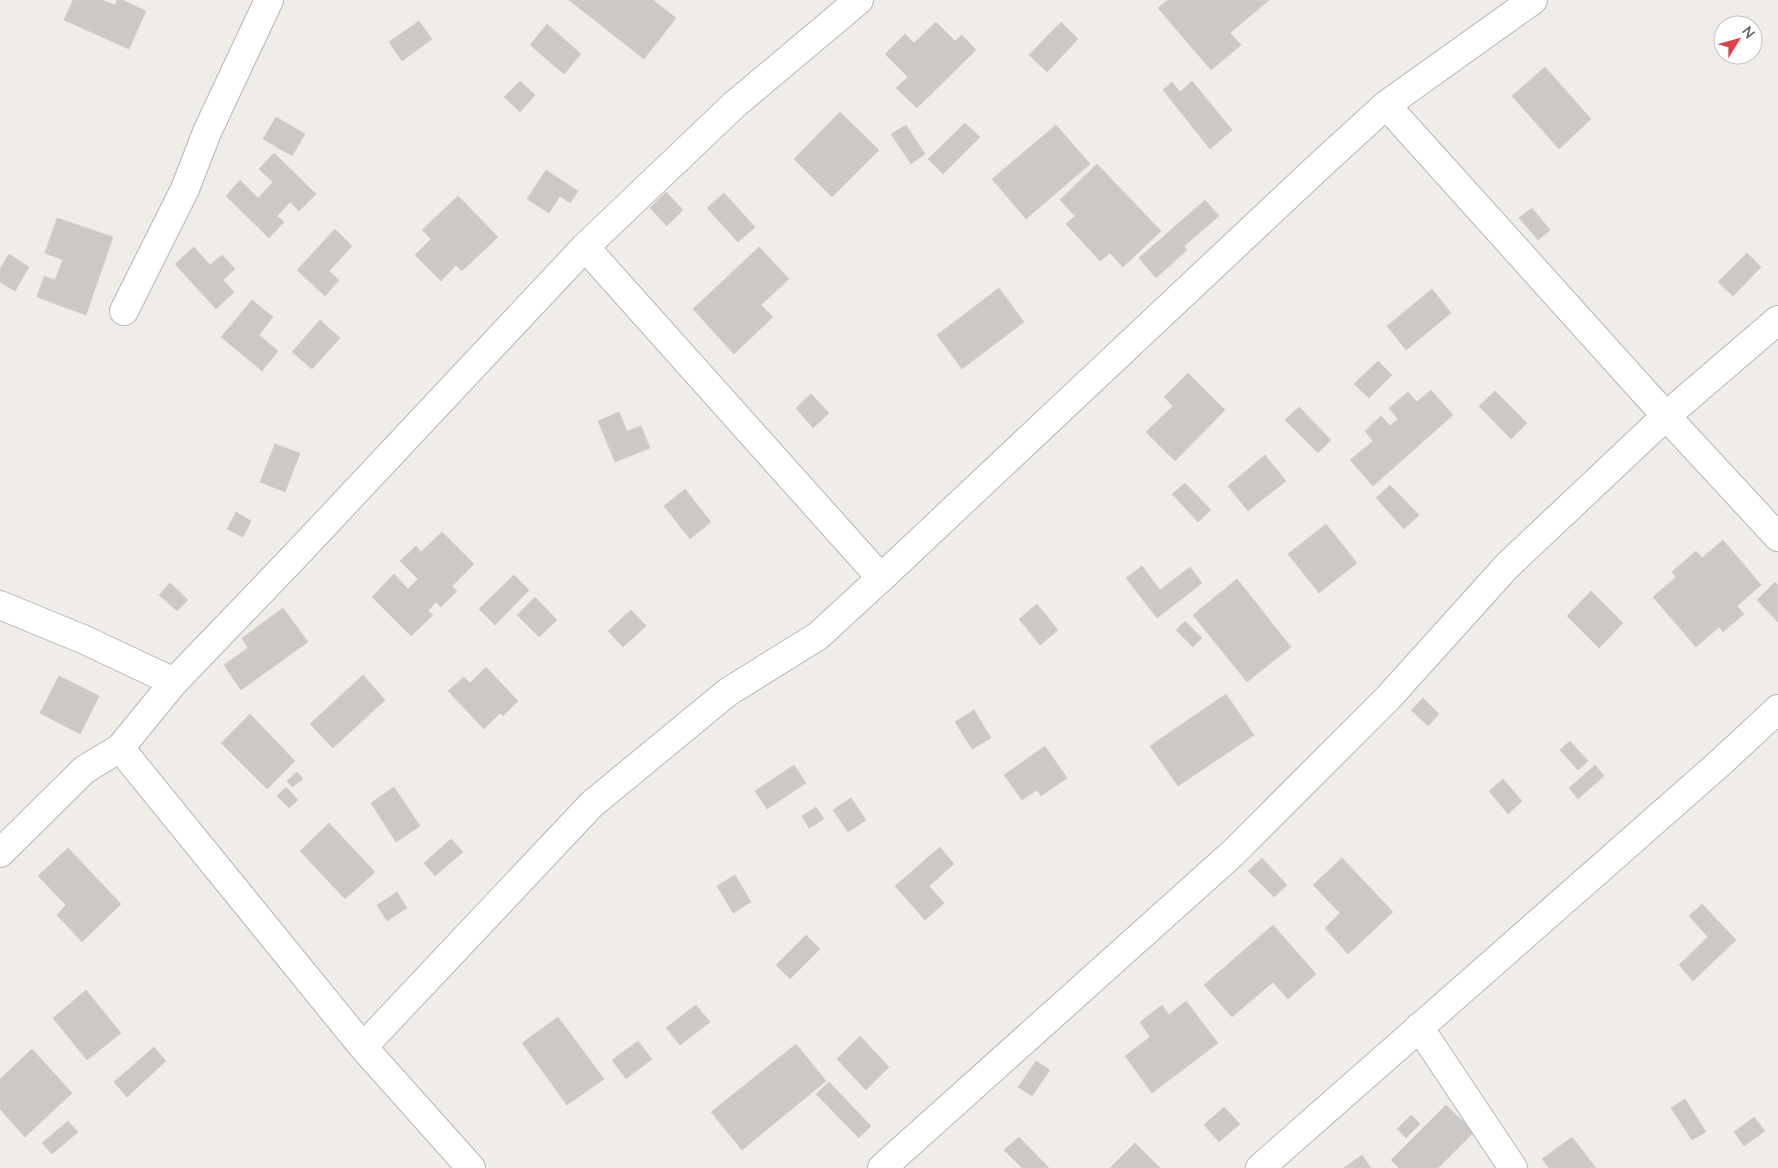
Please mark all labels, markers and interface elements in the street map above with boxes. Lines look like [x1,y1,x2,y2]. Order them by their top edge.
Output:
north arrow [1713,15,1763,65]
text: N [1739,22,1759,41]

